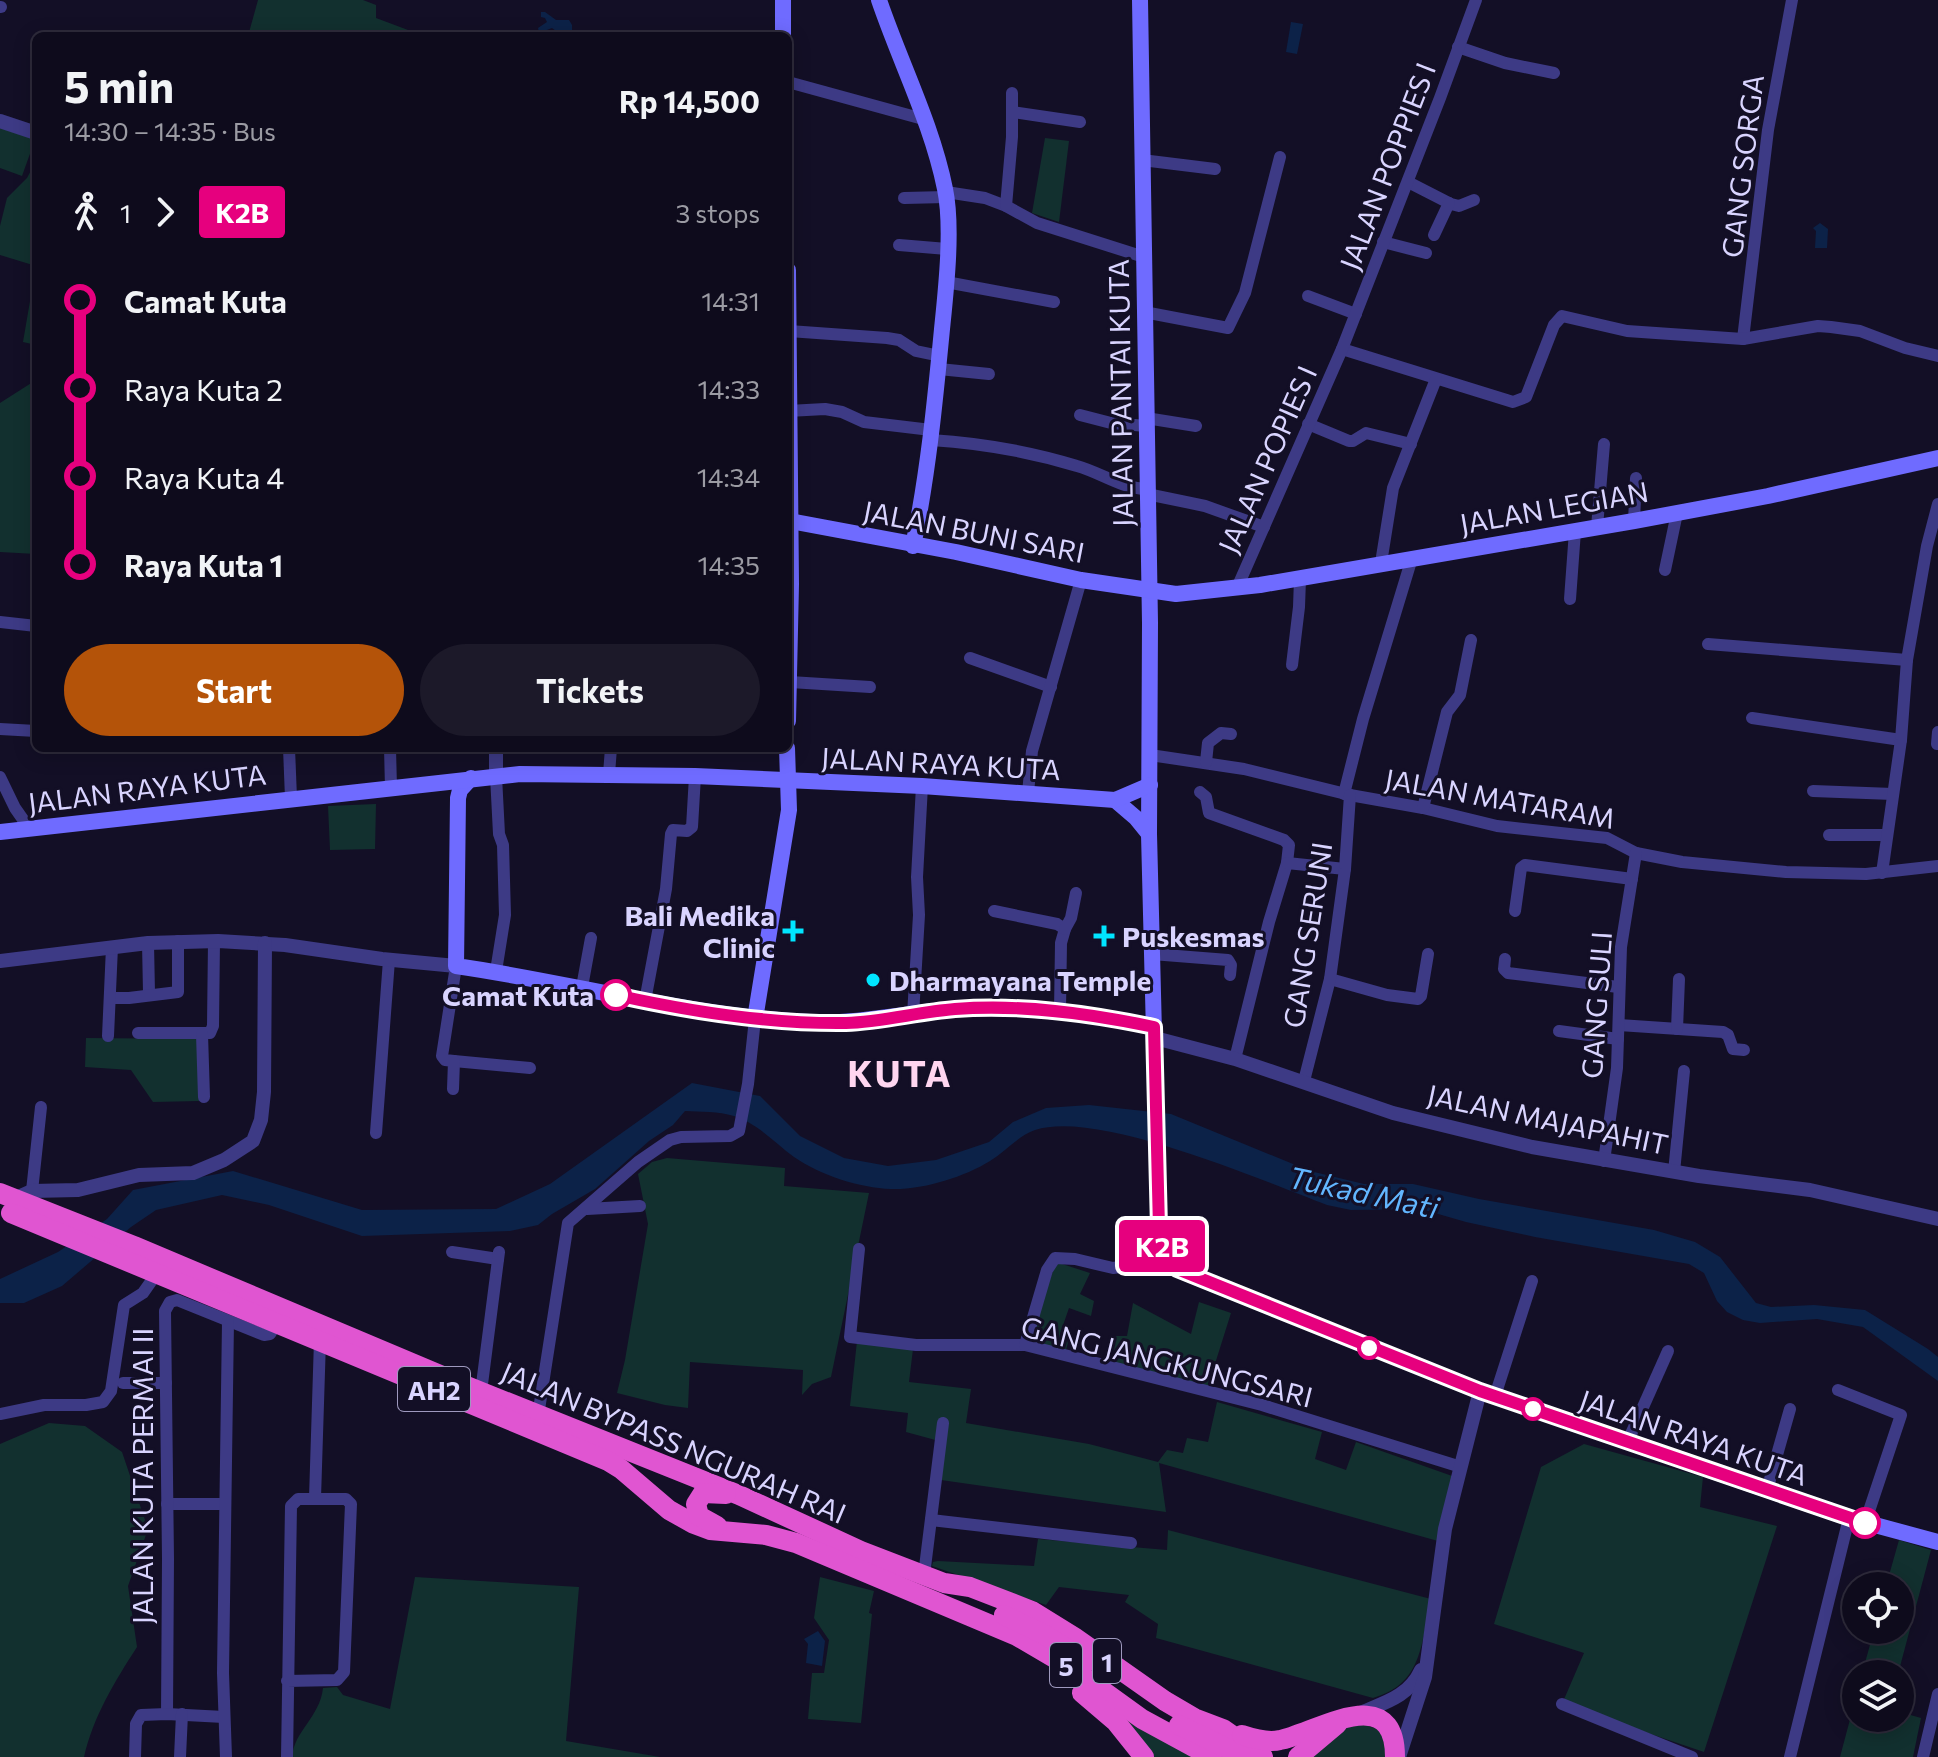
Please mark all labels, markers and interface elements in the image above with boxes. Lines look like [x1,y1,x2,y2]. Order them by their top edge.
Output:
text: 5 min [64,58,174,112]
street label: JALAN POPPIES I [1332,58,1442,274]
street label: GANG SORGA [1714,72,1770,260]
text: Rp 14,500 [619,82,760,119]
text: 14:30 – 14:35 · Bus [64,115,276,146]
icon: walk [64,190,108,234]
icon: forward [143,190,187,234]
text: K2B [215,195,269,229]
text: 1 [120,197,131,228]
text: 3 stops [675,197,760,228]
street label: JALAN PANTAI KUTA [1101,259,1139,527]
text: Camat Kuta [124,282,287,319]
text: 14:31 [701,285,760,316]
street label: JALAN POPIES I [1211,360,1323,558]
text: Raya Kuta 2 [124,370,283,407]
text: 14:33 [698,373,760,404]
text: Raya Kuta 4 [124,458,284,495]
text: 14:34 [697,461,760,492]
street label: JALAN LEGIAN [1457,474,1651,540]
street label: JALAN BUNI SARI [861,493,1087,569]
text: Raya Kuta 1 [124,546,283,583]
text: 14:35 [697,549,760,580]
button: Start [64,644,404,736]
button: Tickets [420,644,760,736]
street label: JALAN RAYA KUTA [821,740,1061,786]
street label: JALAN RAYA KUTA [26,757,268,819]
street label: JALAN MATARAM [1382,761,1618,835]
street label: GANG SERUNI [1276,840,1338,1030]
place label: Bali Medika Clinic [624,898,775,964]
place label: Puskesmas [1122,919,1265,953]
marker: Bali Medika Clinic [782,920,804,942]
marker: Puskesmas [1093,925,1115,947]
street label: GANG SULI [1574,930,1618,1080]
place label: Dharmayana Temple [889,963,1151,997]
marker: Dharmayana Temple [864,971,882,989]
place label: Camat Kuta [442,978,594,1012]
marker: Camat Kuta [601,980,631,1010]
district label: KUTA [847,1050,953,1094]
street label: JALAN MAJAPAHIT [1425,1077,1671,1161]
water label: Tukad Mati [1286,1157,1444,1225]
line badge: K2B [1116,1220,1208,1272]
text: K2B [1135,1229,1189,1263]
street label: GANG JANGKUNGSARI [1018,1308,1316,1414]
street label: JALAN KUTA PERMAI II [125,1328,159,1624]
unlabelled marker [1358,1337,1380,1359]
street label: JALAN BYPASS NGURAH RAI [496,1354,852,1530]
road number: AH2 [398,1367,470,1411]
street label: JALAN RAYA KUTA [1575,1382,1813,1492]
unlabelled marker [1522,1398,1544,1420]
unlabelled marker [1850,1508,1880,1538]
map controls [1842,1572,1914,1732]
button: locate [1842,1572,1914,1644]
road number: 1 [1093,1639,1121,1683]
road number: 5 [1050,1643,1082,1687]
button: layers [1842,1660,1914,1732]

